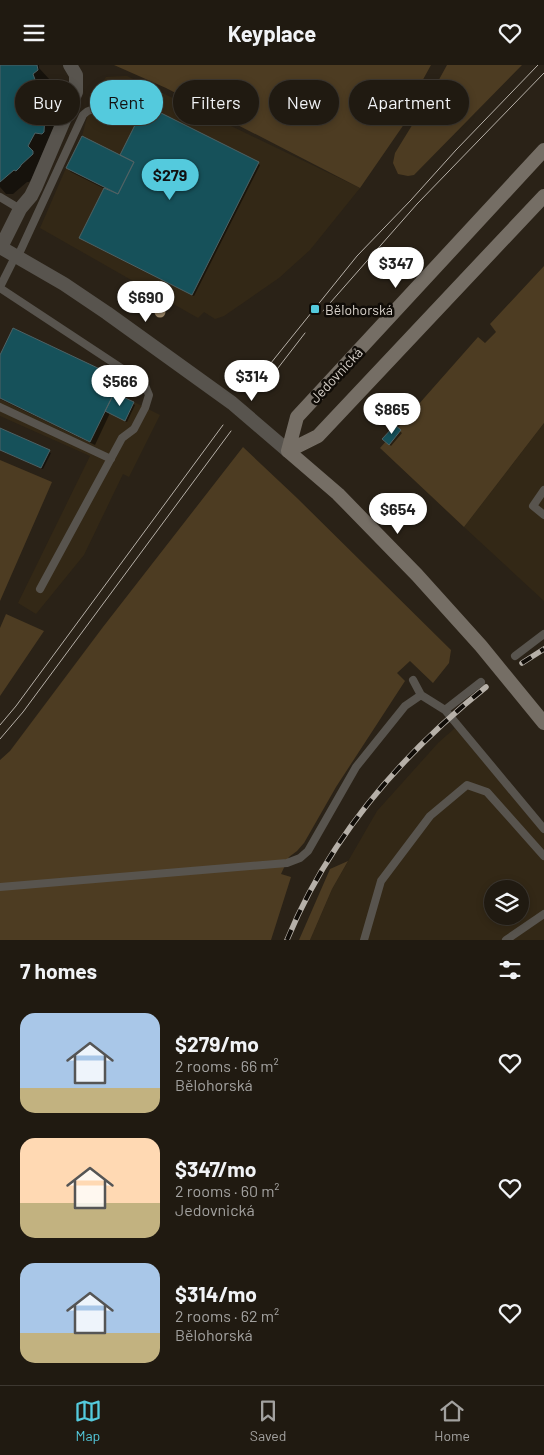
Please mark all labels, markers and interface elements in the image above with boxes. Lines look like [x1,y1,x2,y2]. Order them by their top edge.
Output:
icon: menu [20,19,48,47]
icon: heart [496,19,524,47]
text: Keyplace [228,20,316,46]
chip: Buy [15,80,80,125]
chip: Rent [90,80,163,125]
chip: Filters [173,80,259,125]
chip: New [269,80,339,125]
chip: Apartment [349,80,469,125]
pin: $279 [140,159,200,201]
text: $279 [153,165,187,184]
pin: $347 [366,247,426,289]
text: $347 [379,253,413,272]
pin: $690 [116,281,176,323]
text: $690 [128,287,164,306]
place label: Bělohorská [325,301,393,318]
marker: Bělohorská [309,303,321,315]
street label: Jedovnická [306,344,366,406]
pin: $314 [222,359,282,402]
pin: $566 [90,365,150,407]
text: $314 [235,366,269,385]
text: $566 [103,371,137,390]
pin: $865 [362,393,422,435]
text: $865 [374,399,410,418]
pin: $654 [368,493,428,535]
text: $654 [380,499,416,518]
map controls [484,880,529,925]
button: layers [484,880,529,925]
icon: filters [496,956,524,984]
text: 7 homes [20,958,97,983]
text: $279/mo [175,1031,259,1056]
icon: home [60,1033,120,1093]
icon: heart [496,1049,524,1077]
text: 2 rooms · 66 m² [175,1056,279,1075]
text: Bělohorská [175,1075,253,1094]
text: $347/mo [175,1156,256,1181]
icon: home [60,1158,120,1218]
icon: heart [496,1174,524,1202]
text: 2 rooms · 60 m² [175,1181,280,1200]
text: Jedovnická [175,1200,255,1219]
text: $314/mo [175,1281,257,1306]
icon: home [60,1283,120,1343]
icon: heart [496,1299,524,1327]
text: 2 rooms · 62 m² [175,1306,279,1325]
text: Bělohorská [175,1325,253,1344]
tab: Map [74,1397,102,1444]
tab: Saved [250,1397,286,1444]
tab: Home [434,1397,470,1444]

